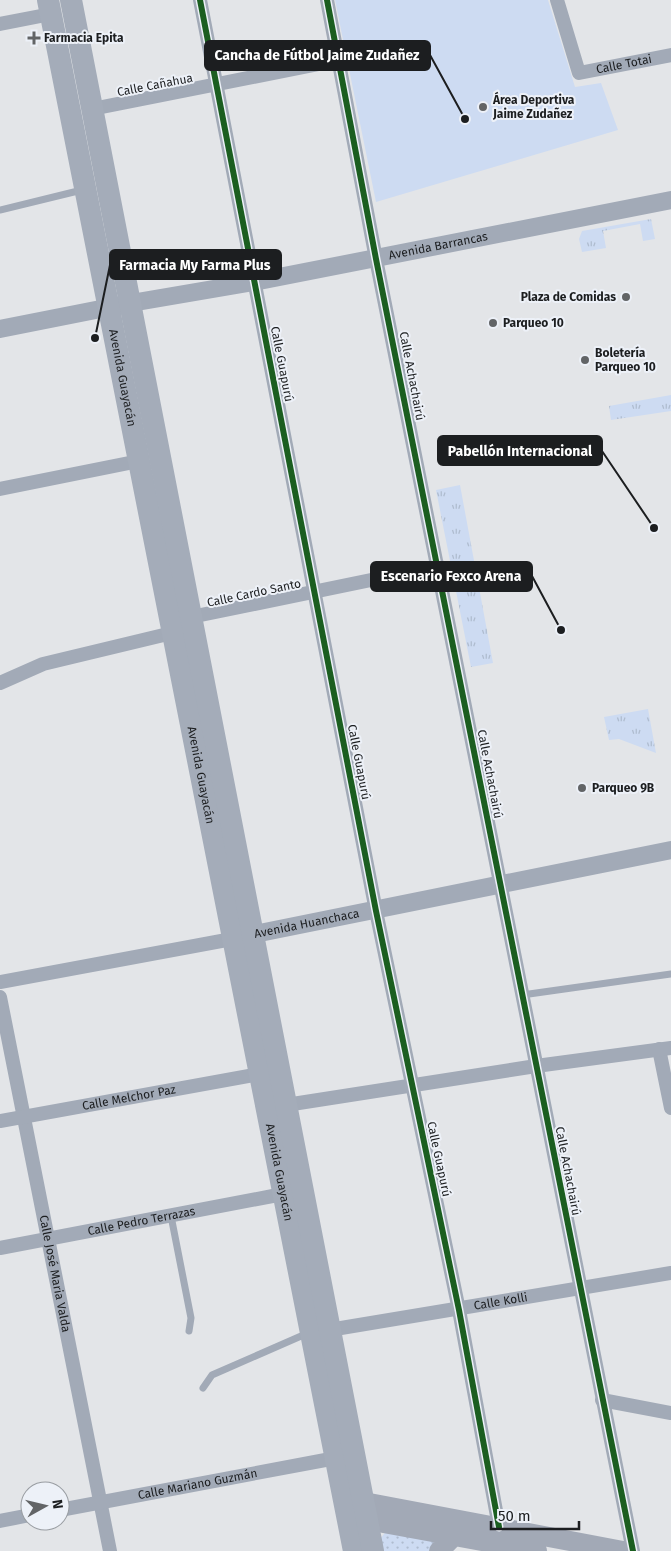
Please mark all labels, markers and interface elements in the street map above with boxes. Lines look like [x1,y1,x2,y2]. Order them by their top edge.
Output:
place label: Farmacia Epita [44,31,124,45]
marker: Farmacia Epita [28,32,40,44]
callout: Cancha de Fútbol Jaime Zudañez [205,41,430,70]
text: Cancha de Fútbol Jaime Zudañez [214,47,420,64]
street label: Calle Totai [595,52,653,77]
street label: Calle Cañahua [116,71,194,99]
place label: Área Deportiva Jaime Zudañez [492,91,575,121]
marker: Área Deportiva Jaime Zudañez [477,101,489,113]
street label: Avenida Barrancas [387,229,489,262]
callout: Farmacia My Farma Plus [110,250,281,279]
text: Farmacia My Farma Plus [119,257,271,274]
place label: Plaza de Comidas [521,290,616,304]
marker: Plaza de Comidas [620,291,632,303]
place label: Parqueo 10 [503,316,564,330]
marker: Parqueo 10 [487,317,499,329]
street label: Calle Guapurú [268,325,296,403]
street label: Avenida Guayacán [106,328,139,428]
street label: Calle Achachairú [397,330,427,422]
place label: Boletería Parqueo 10 [595,346,656,374]
marker: Boletería Parqueo 10 [579,354,591,366]
callout: Pabellón Internacional [438,436,602,465]
text: Pabellón Internacional [448,443,593,460]
callout: Escenario Fexco Arena [371,562,532,591]
text: Escenario Fexco Arena [381,568,522,585]
street label: Calle Cardo Santo [206,576,302,610]
street label: Calle Guapurú [345,723,373,801]
street label: Avenida Guayacán [184,725,217,825]
street label: Calle Achachairú [475,728,505,820]
place label: Parqueo 9B [592,781,655,795]
marker: Parqueo 9B [576,782,588,794]
street label: Avenida Huanchaca [253,906,360,941]
street label: Calle Melchor Paz [81,1082,177,1113]
street label: Calle Guapurú [424,1120,454,1198]
street label: Avenida Guayacán [263,1122,296,1222]
street label: Calle Achachairú [553,1125,583,1217]
street label: Calle Pedro Terrazas [87,1204,197,1238]
street label: Calle José Maria Valda [36,1214,73,1333]
street label: Calle Kolli [473,1290,528,1313]
street label: Calle Mariano Guzmán [137,1466,258,1502]
north arrow [20,1481,70,1531]
text: N [48,1498,66,1510]
scale bar [491,1498,578,1530]
text: 50 m [498,1507,531,1525]

